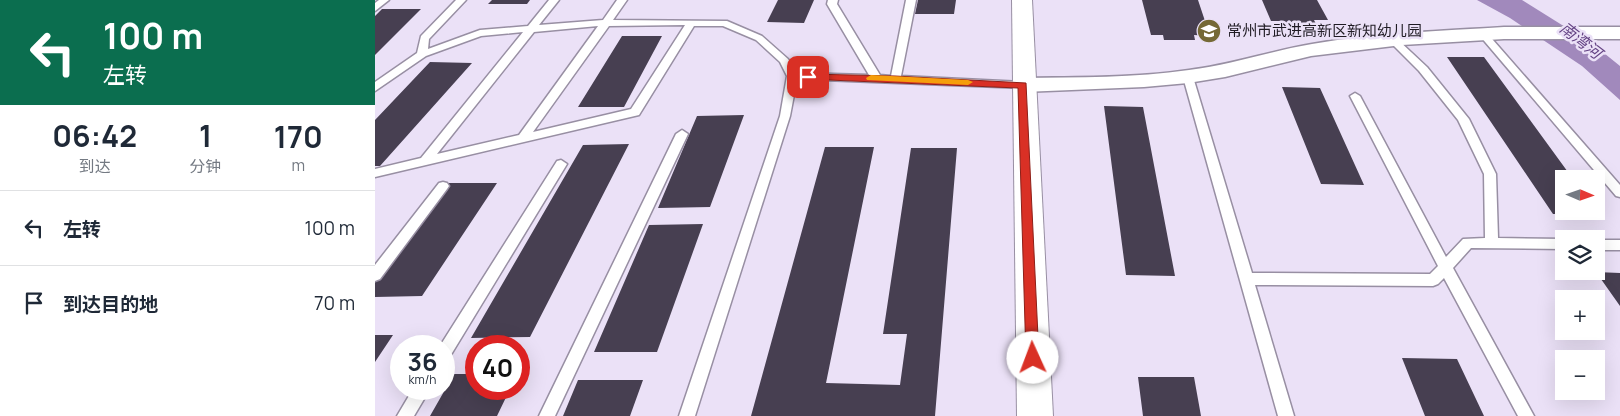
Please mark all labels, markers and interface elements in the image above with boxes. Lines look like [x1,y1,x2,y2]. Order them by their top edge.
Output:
text: 100 m [103,12,203,60]
water label: 南湾河 [1555,17,1609,65]
school or university icon: 常州市武进高新区新知幼儿园 [1196,18,1222,44]
icon: left [20,20,85,85]
place label: 常州市武进高新区新知幼儿园 [1227,20,1422,41]
pin [787,56,829,98]
text: 左转 [103,60,147,90]
icon: arrive [794,63,822,91]
text: 06:42 [52,115,137,156]
text: 1 [199,115,212,156]
text: 170 [274,116,323,157]
text: m [291,154,305,176]
text: 到达 [79,155,111,177]
text: 分钟 [189,155,221,177]
north arrow [1555,170,1605,220]
map controls [1555,170,1605,400]
icon: left [20,214,48,242]
text: 100 m [304,215,355,241]
text: 左转 [63,216,101,242]
button: layers [1555,230,1605,280]
icon: arrive [20,289,48,317]
text: 70 m [314,290,355,316]
button: + [1555,290,1605,340]
text: 到达目的地 [63,291,158,317]
position arrow [1006,331,1058,383]
speed limit sign: 40 [465,335,530,400]
text: 36 [407,344,438,379]
button: − [1555,350,1605,400]
text: km/h [409,371,436,388]

